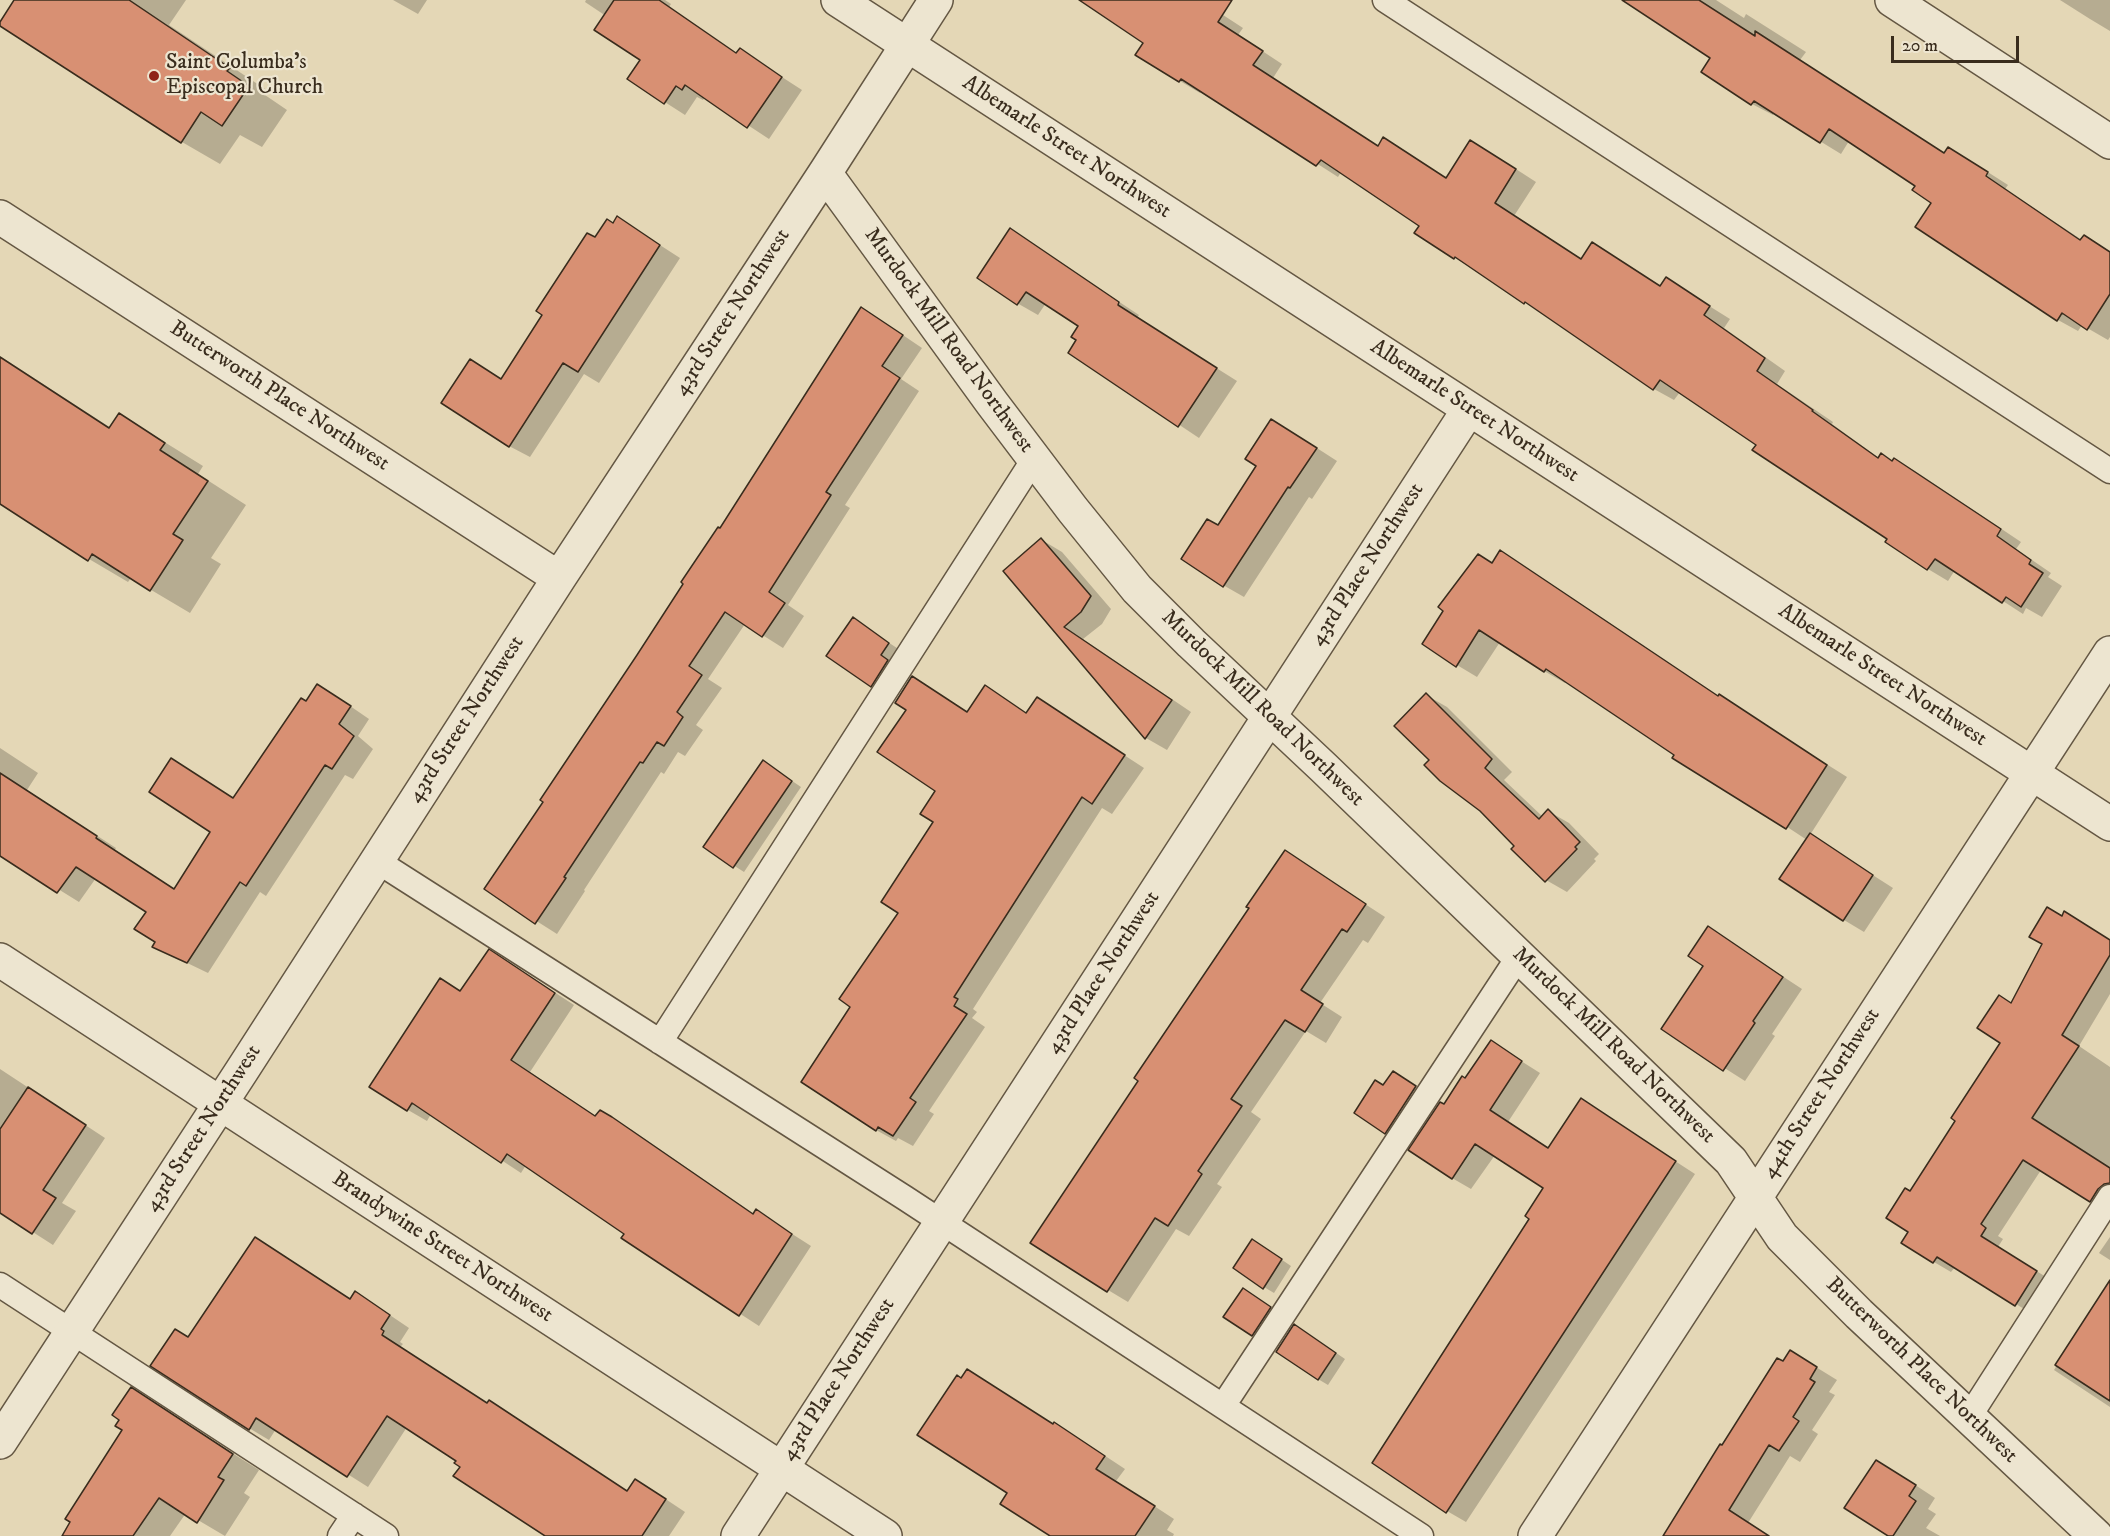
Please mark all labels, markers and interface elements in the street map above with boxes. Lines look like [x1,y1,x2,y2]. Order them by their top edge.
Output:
scale bar [1894,24,2022,62]
text: 20 m [1902,35,1938,57]
place label: Saint Columba's Episcopal Church [166,50,323,101]
marker: Saint Columba's Episcopal Church [147,69,161,83]
street label: Albemarle Street Northwest [957,71,1175,225]
street label: Murdock Mill Road Northwest [857,223,1039,459]
street label: 43rd Street Northwest [669,225,797,401]
street label: Butterworth Place Northwest [164,316,394,478]
street label: Albemarle Street Northwest [1365,335,1583,489]
street label: 43rd Place Northwest [1305,479,1431,651]
street label: Albemarle Street Northwest [1773,599,1991,753]
street label: Murdock Mill Road Northwest [1155,605,1369,813]
street label: 43rd Street Northwest [403,632,531,808]
street label: 43rd Place Northwest [1041,887,1167,1059]
street label: Murdock Mill Road Northwest [1506,942,1720,1150]
street label: 44th Street Northwest [1757,1004,1887,1184]
street label: 43rd Street Northwest [140,1041,268,1217]
street label: Brandywine Street Northwest [327,1167,557,1329]
street label: Butterworth Place Northwest [1820,1272,2022,1470]
street label: 43rd Place Northwest [776,1294,902,1466]

